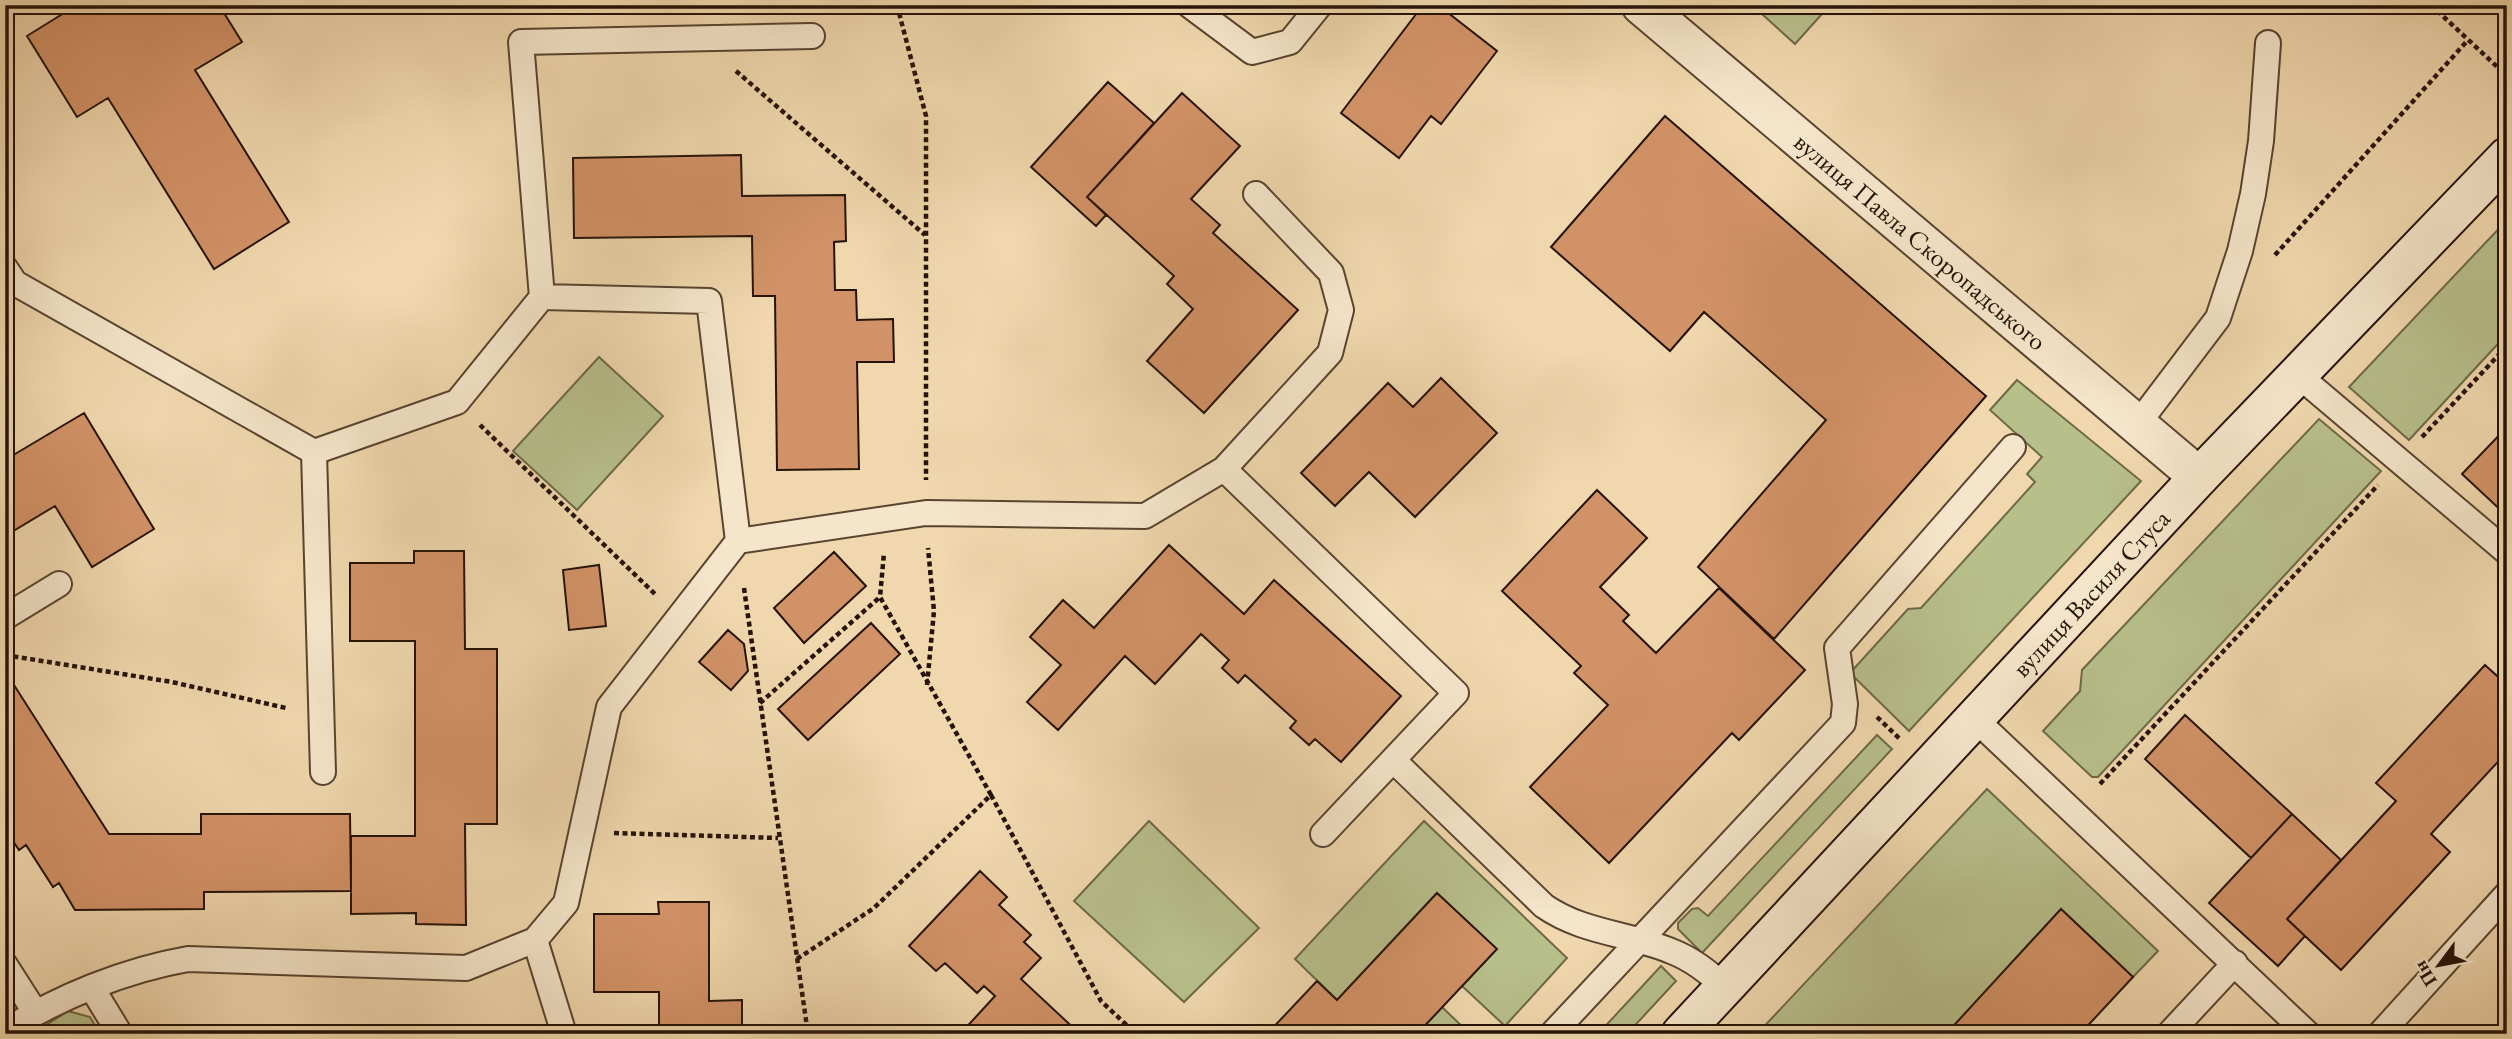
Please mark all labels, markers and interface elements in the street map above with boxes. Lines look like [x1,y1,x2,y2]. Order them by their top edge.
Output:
street label: вулиця Павла Скоропадського [1787,125,2054,358]
street label: вулиця Василя Стуса [2005,502,2178,684]
north arrow [2404,930,2474,1000]
text: Пн [2408,956,2442,991]

